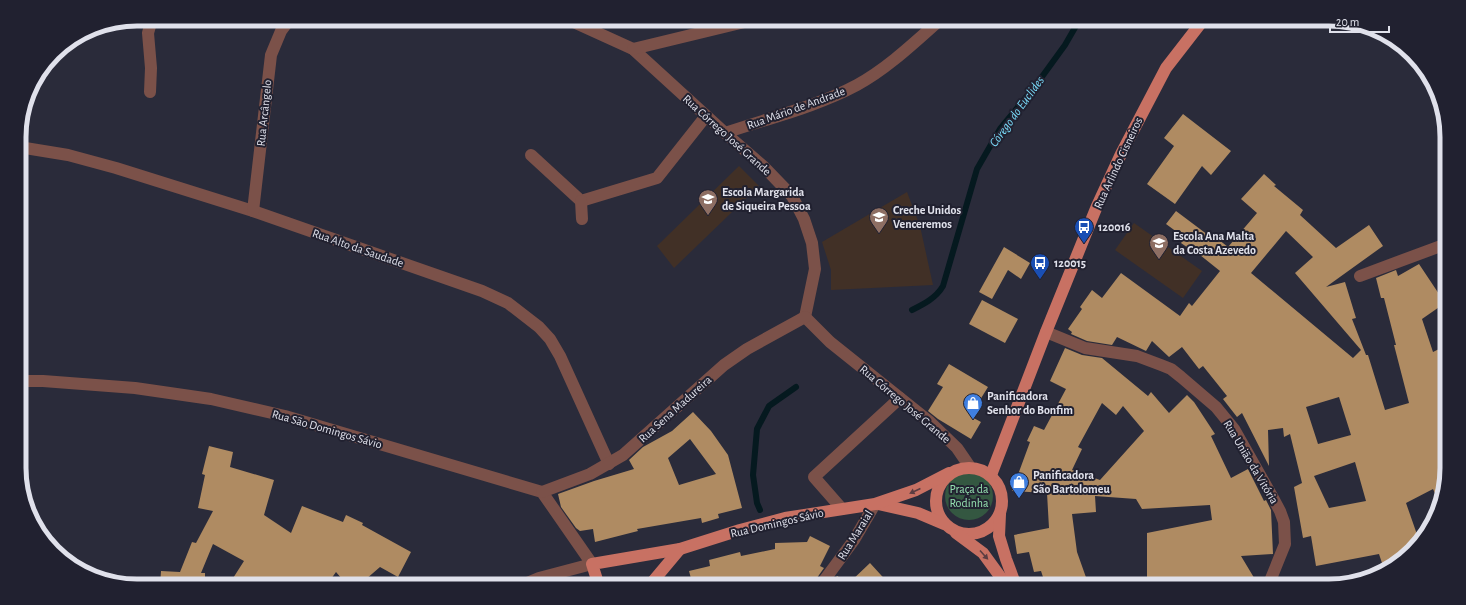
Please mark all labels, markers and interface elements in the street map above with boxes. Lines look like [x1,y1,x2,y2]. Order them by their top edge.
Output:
scale bar [1330,8,1389,34]
text: 20 m [1336,16,1359,28]
water label: Córego do Euclides [987,74,1047,150]
street label: Rua Arcângelo [255,79,273,147]
street label: Rua Mário de Andrade [745,85,847,131]
street label: Rua Córrego José Grande [681,92,773,178]
street label: Rua Arlindo Cisneiros [1092,115,1144,211]
place label: Escola Margarida de Siqueira Pessoa [722,186,811,212]
school or university icon: Escola Margarida de Siqueira Pessoa [697,188,719,216]
place label: Creche Unidos Venceremos [893,204,961,230]
school or university icon: Creche Unidos Venceremos [868,206,890,234]
bus stop icon: 120016 [1073,216,1095,244]
place label: 120016 [1098,221,1131,233]
street label: Rua Alto da Saudade [311,227,405,269]
place label: Escola Ana Malta da Costa Azevedo [1173,230,1256,256]
school or university icon: Escola Ana Malta da Costa Azevedo [1148,232,1170,260]
bus stop icon: 120015 [1029,252,1051,280]
place label: 120015 [1054,257,1086,269]
street label: Rua Córrego José Grande [857,363,953,445]
street label: Rua Sena Madureira [636,373,714,445]
place label: Panificadora Senhor do Bonfim [987,390,1073,416]
shop icon: Panificadora Senhor do Bonfim [962,392,984,420]
street label: Rua São Domingos Sávio [271,408,384,451]
street label: Rua União da Vitória [1221,418,1281,506]
place label: Panificadora São Bartolomeu [1033,469,1110,495]
shop icon: Panificadora São Bartolomeu [1008,471,1030,499]
park label: Praça da Rodinha [949,483,989,509]
one-way arrow [909,488,920,494]
street label: Rua Domingos Sávio [729,506,825,540]
street label: Rua Maraial [835,508,875,562]
one-way arrow [979,550,988,560]

